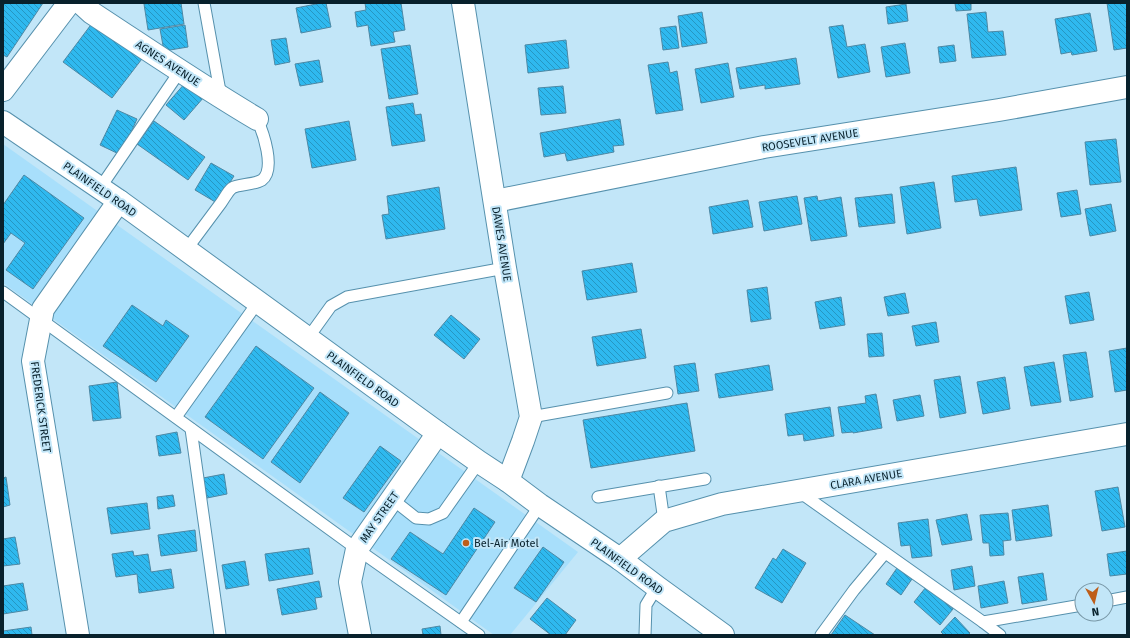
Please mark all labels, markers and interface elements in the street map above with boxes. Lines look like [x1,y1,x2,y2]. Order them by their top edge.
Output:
street label: AGNES AVENUE [133,38,202,89]
street label: ROOSEVELT AVENUE [761,126,859,155]
street label: PLAINFIELD ROAD [61,159,139,220]
street label: DAWES AVENUE [489,206,514,283]
street label: PLAINFIELD ROAD [324,349,401,410]
street label: FREDERICK STREET [28,361,53,454]
street label: CLARA AVENUE [829,467,903,492]
street label: MAY STREET [357,489,402,545]
street label: PLAINFIELD ROAD [588,536,665,597]
place label: Bel-Air Motel [474,537,539,550]
marker: Bel-Air Motel [461,538,471,548]
north arrow [1074,582,1114,622]
text: N [1091,604,1100,618]

